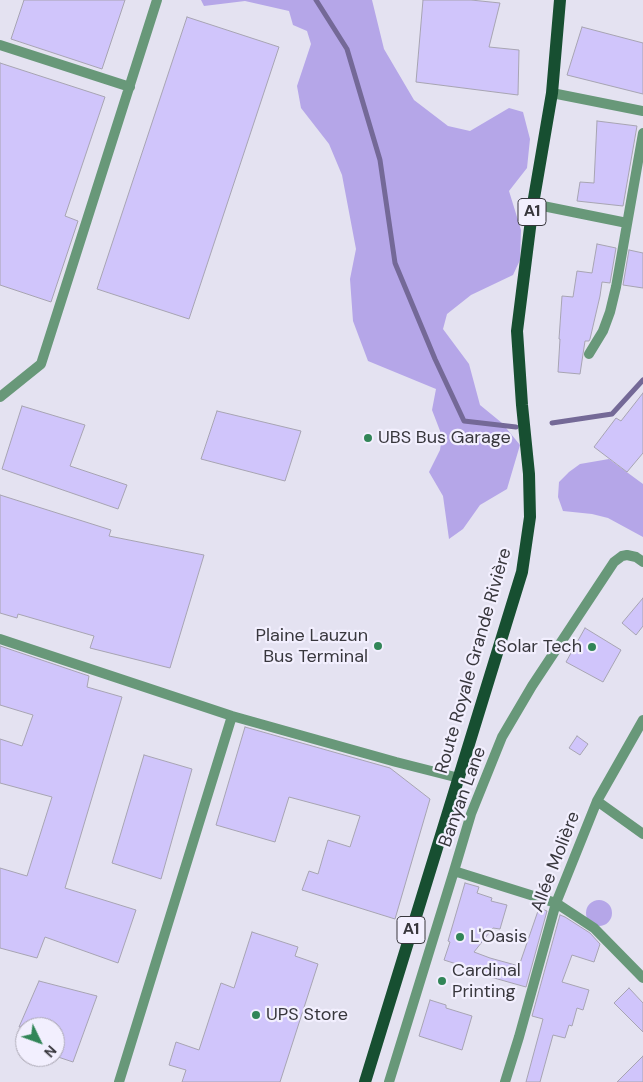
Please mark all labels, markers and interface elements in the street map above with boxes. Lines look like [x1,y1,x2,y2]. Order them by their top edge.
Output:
road number: A1 [518,198,546,226]
place label: UBS Bus Garage [378,427,511,449]
marker: UBS Bus Garage [362,432,374,444]
street label: Route Royale Grande Rivière [431,546,517,776]
place label: Plaine Lauzun Bus Terminal [256,625,368,668]
place label: Solar Tech [496,636,582,658]
marker: Plaine Lauzun Bus Terminal [372,640,384,652]
marker: Solar Tech [586,641,598,653]
street label: Banyan Lane [435,744,491,850]
street label: Allée Molière [527,809,585,915]
road number: A1 [397,916,425,944]
place label: L'Oasis [470,926,527,948]
marker: L'Oasis [454,931,466,943]
place label: Cardinal Printing [452,960,521,1002]
marker: Cardinal Printing [436,975,448,987]
place label: UPS Store [266,1004,348,1026]
marker: UPS Store [250,1009,262,1021]
north arrow [15,1017,65,1067]
text: N [40,1042,61,1061]

